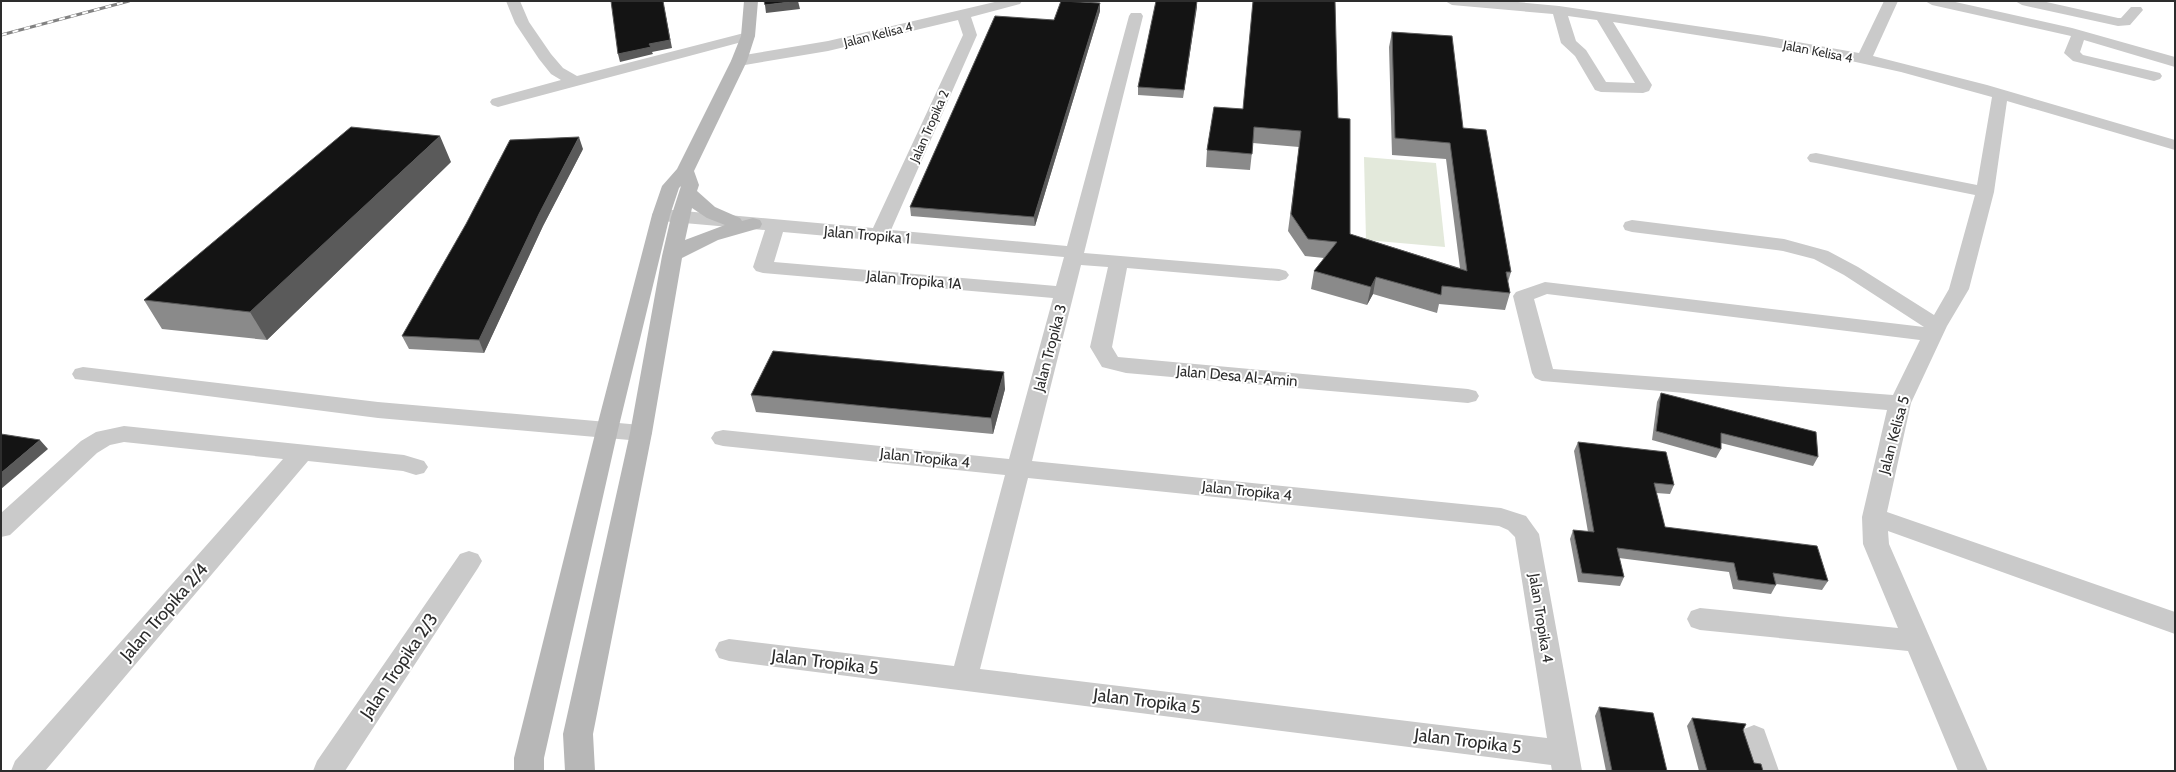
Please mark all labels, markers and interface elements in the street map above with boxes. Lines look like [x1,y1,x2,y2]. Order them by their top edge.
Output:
street label: Jalan Kelisa 4 [841,18,915,51]
street label: Jalan Kelisa 4 [1781,36,1855,66]
street label: Jalan Tropika 2 [906,87,952,166]
street label: Jalan Tropika 1 [822,222,911,248]
street label: Jalan Tropika 1A [865,267,963,293]
street label: Jalan Tropika 3 [1029,302,1070,395]
street label: Jalan Desa Al-Amin [1175,362,1298,390]
street label: Jalan Kelisa 5 [1875,394,1913,477]
street label: Jalan Tropika 4 [878,444,971,472]
street label: Jalan Tropika 4 [1200,477,1293,505]
street label: Jalan Tropika 2/4 [115,558,213,666]
street label: Jalan Tropika 4 [1525,571,1557,664]
street label: Jalan Tropika 2/3 [355,609,442,724]
street label: Jalan Tropika 5 [769,644,880,679]
street label: Jalan Tropika 5 [1091,683,1202,718]
street label: Jalan Tropika 5 [1412,723,1523,758]

